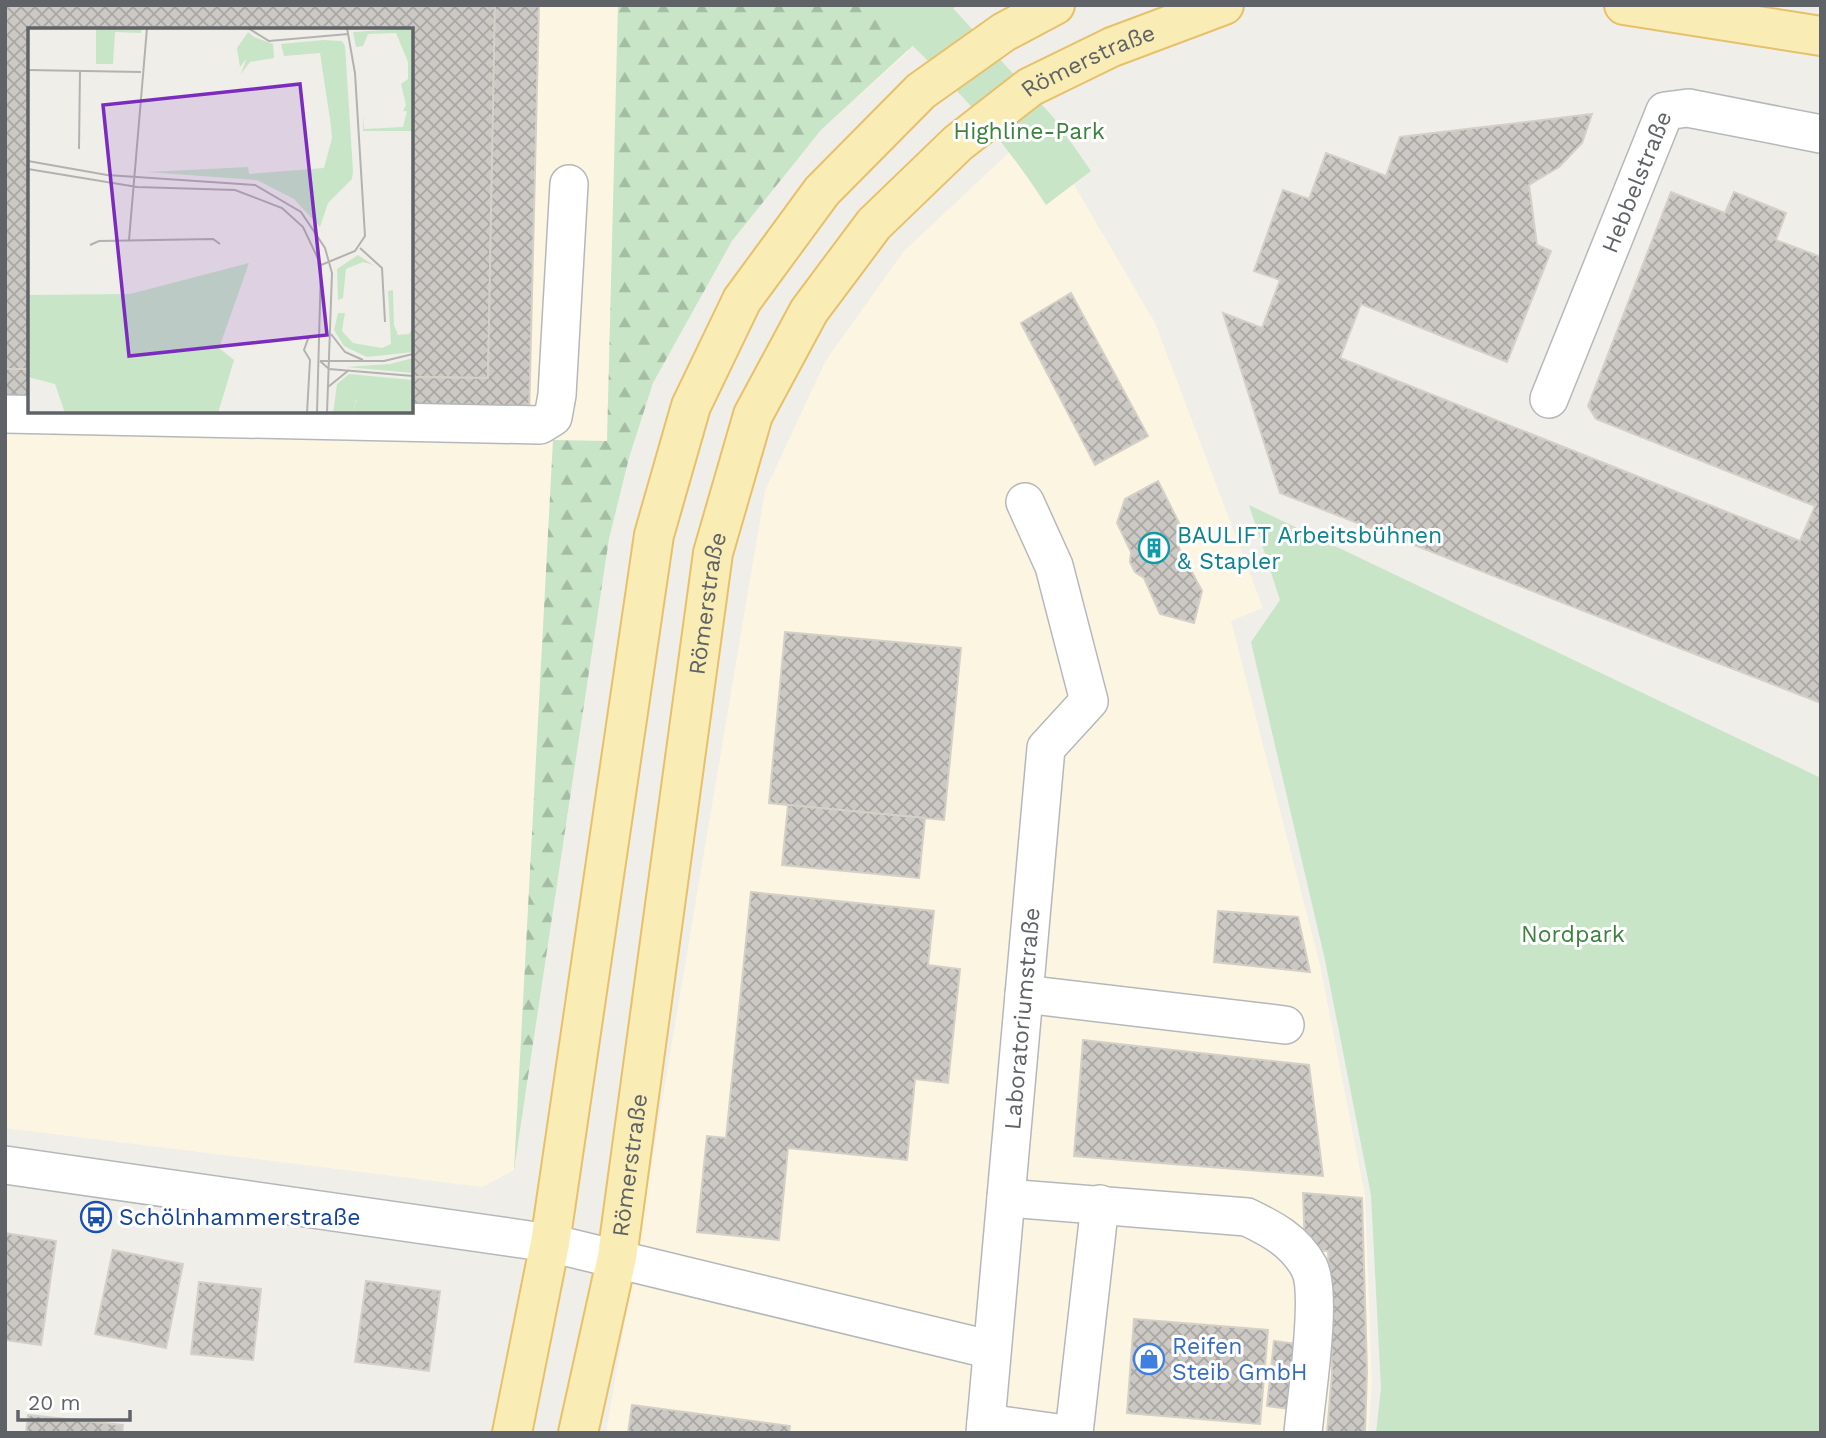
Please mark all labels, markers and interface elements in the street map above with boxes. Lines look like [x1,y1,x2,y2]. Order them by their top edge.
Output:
street label: Römerstraße [1015,19,1159,103]
inset map [28,28,413,413]
street label: Hebbelstraße [1596,107,1677,257]
park label: Highline-Park [953,118,1105,145]
place label: BAULIFT Arbeitsbühnen & Stapler [1177,522,1442,575]
street label: Römerstraße [683,529,732,677]
building icon: BAULIFT Arbeitsbühnen & Stapler [1137,531,1171,565]
street label: Laboratoriumstraße [999,906,1045,1131]
park label: Nordpark [1521,921,1625,948]
street label: Römerstraße [606,1092,653,1238]
bus stop icon: Schölnhammerstraße [79,1200,113,1234]
place label: Schölnhammerstraße [119,1204,361,1231]
place label: Reifen Steib GmbH [1172,1333,1308,1386]
shop icon: Reifen Steib GmbH [1132,1342,1166,1376]
scale bar [18,1378,130,1422]
text: 20 m [28,1390,80,1415]

